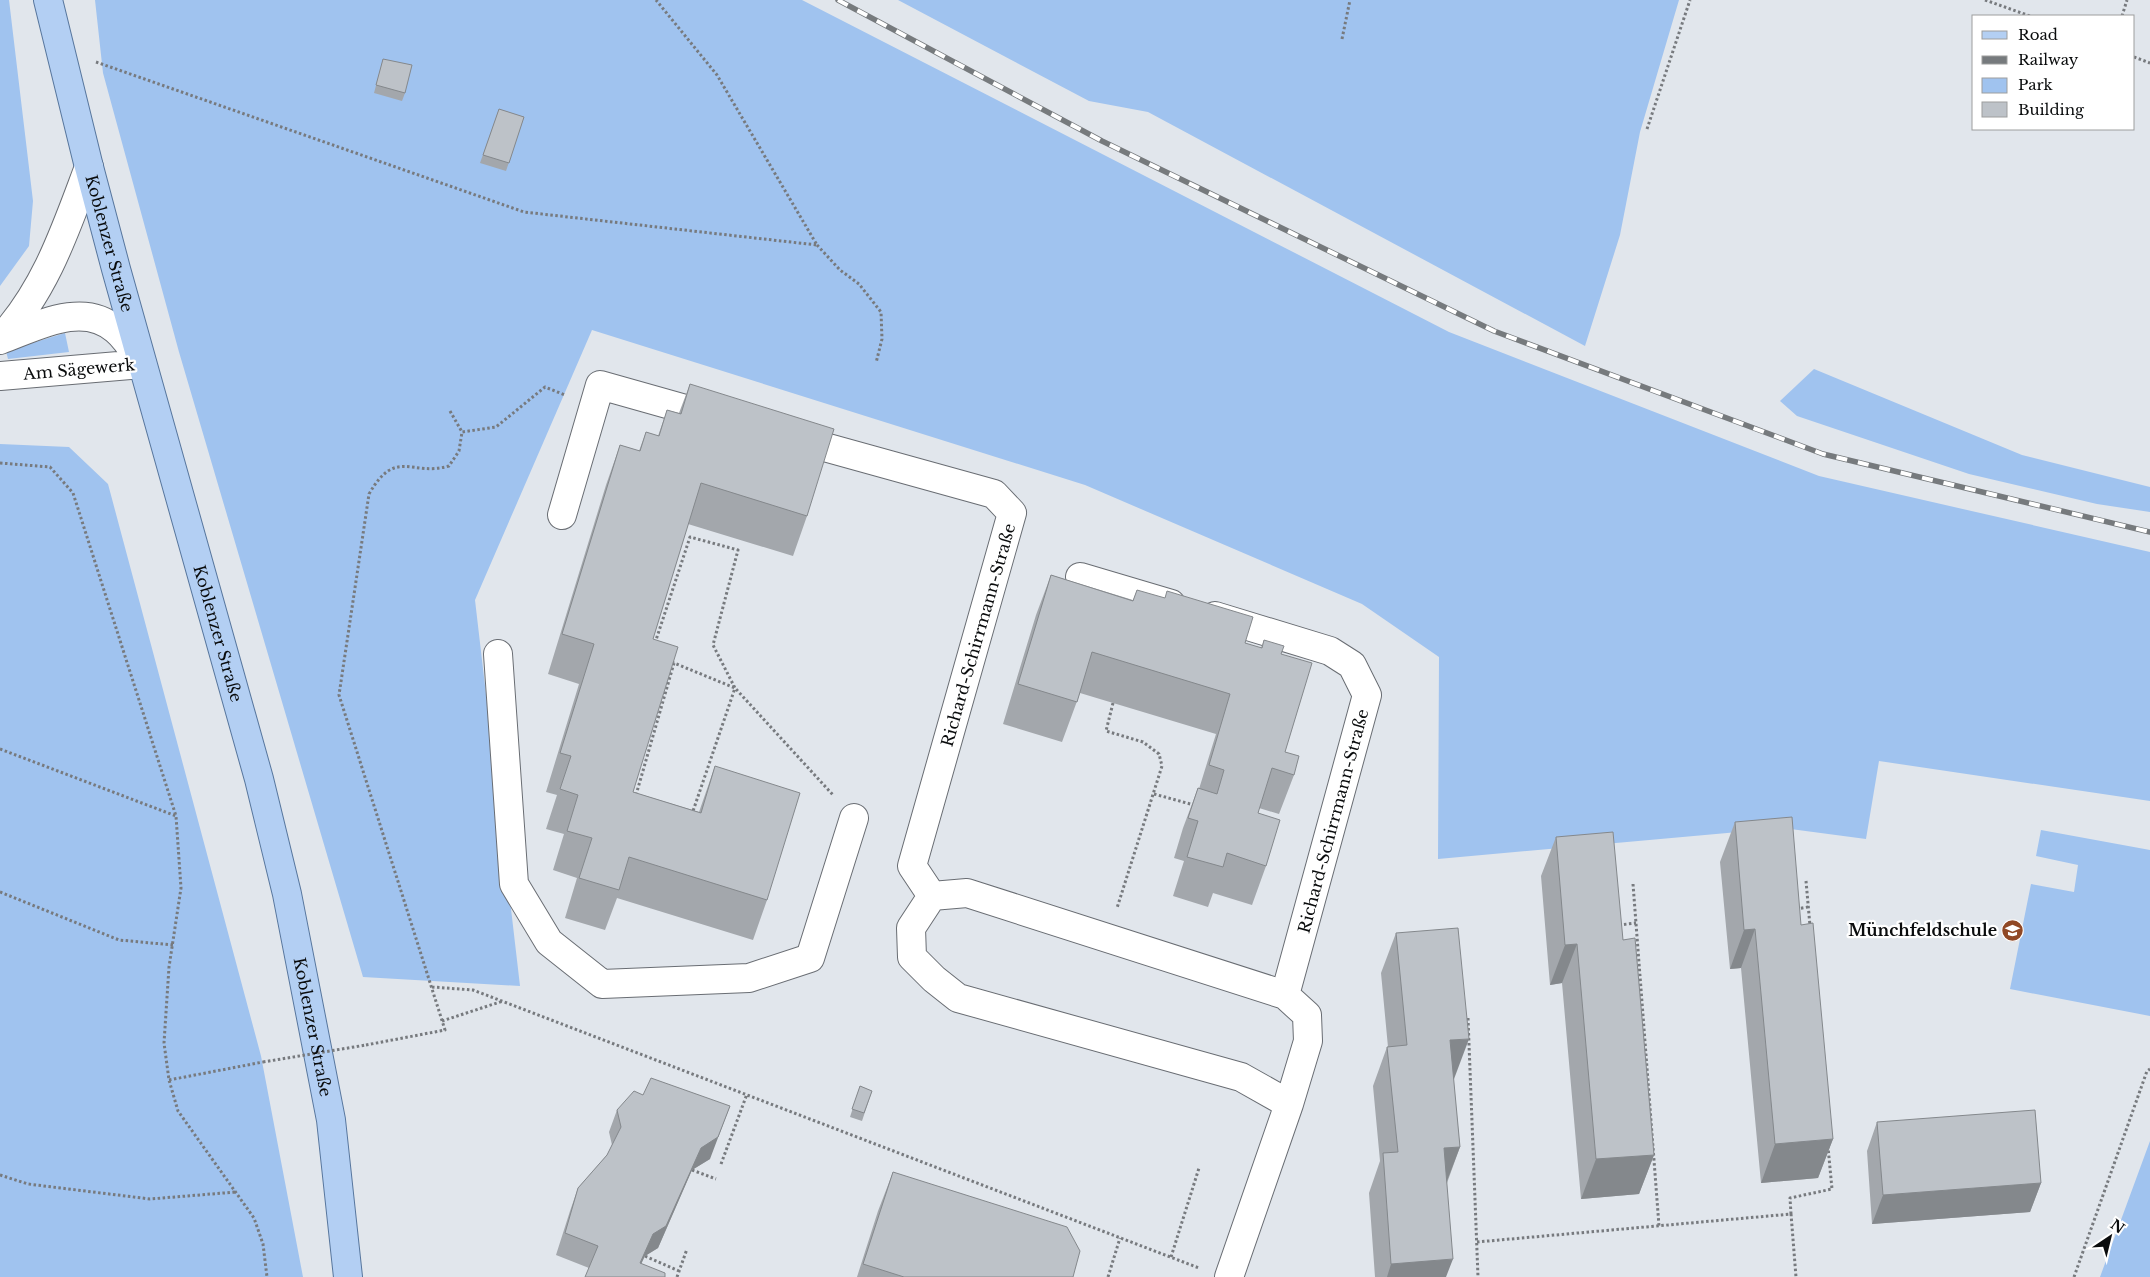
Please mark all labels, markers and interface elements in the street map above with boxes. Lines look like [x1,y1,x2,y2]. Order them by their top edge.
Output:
legend [1972,15,2135,130]
text: Road [2018,25,2058,44]
text: Railway [2018,50,2079,69]
text: Park [2018,75,2054,94]
text: Building [2018,100,2085,119]
street label: Koblenzer Straße [81,173,138,314]
street label: Am Sägewerk [21,354,136,384]
street label: Richard-Schirrmann-Straße [937,521,1019,749]
street label: Koblenzer Straße [190,563,247,704]
street label: Richard-Schirrmann-Straße [1293,707,1373,935]
school or university icon: Münchfeldschule [2001,918,2025,942]
place label: Münchfeldschule [1848,920,1997,940]
street label: Koblenzer Straße [290,956,336,1098]
north arrow [2085,1212,2135,1262]
text: N [2107,1215,2128,1238]

